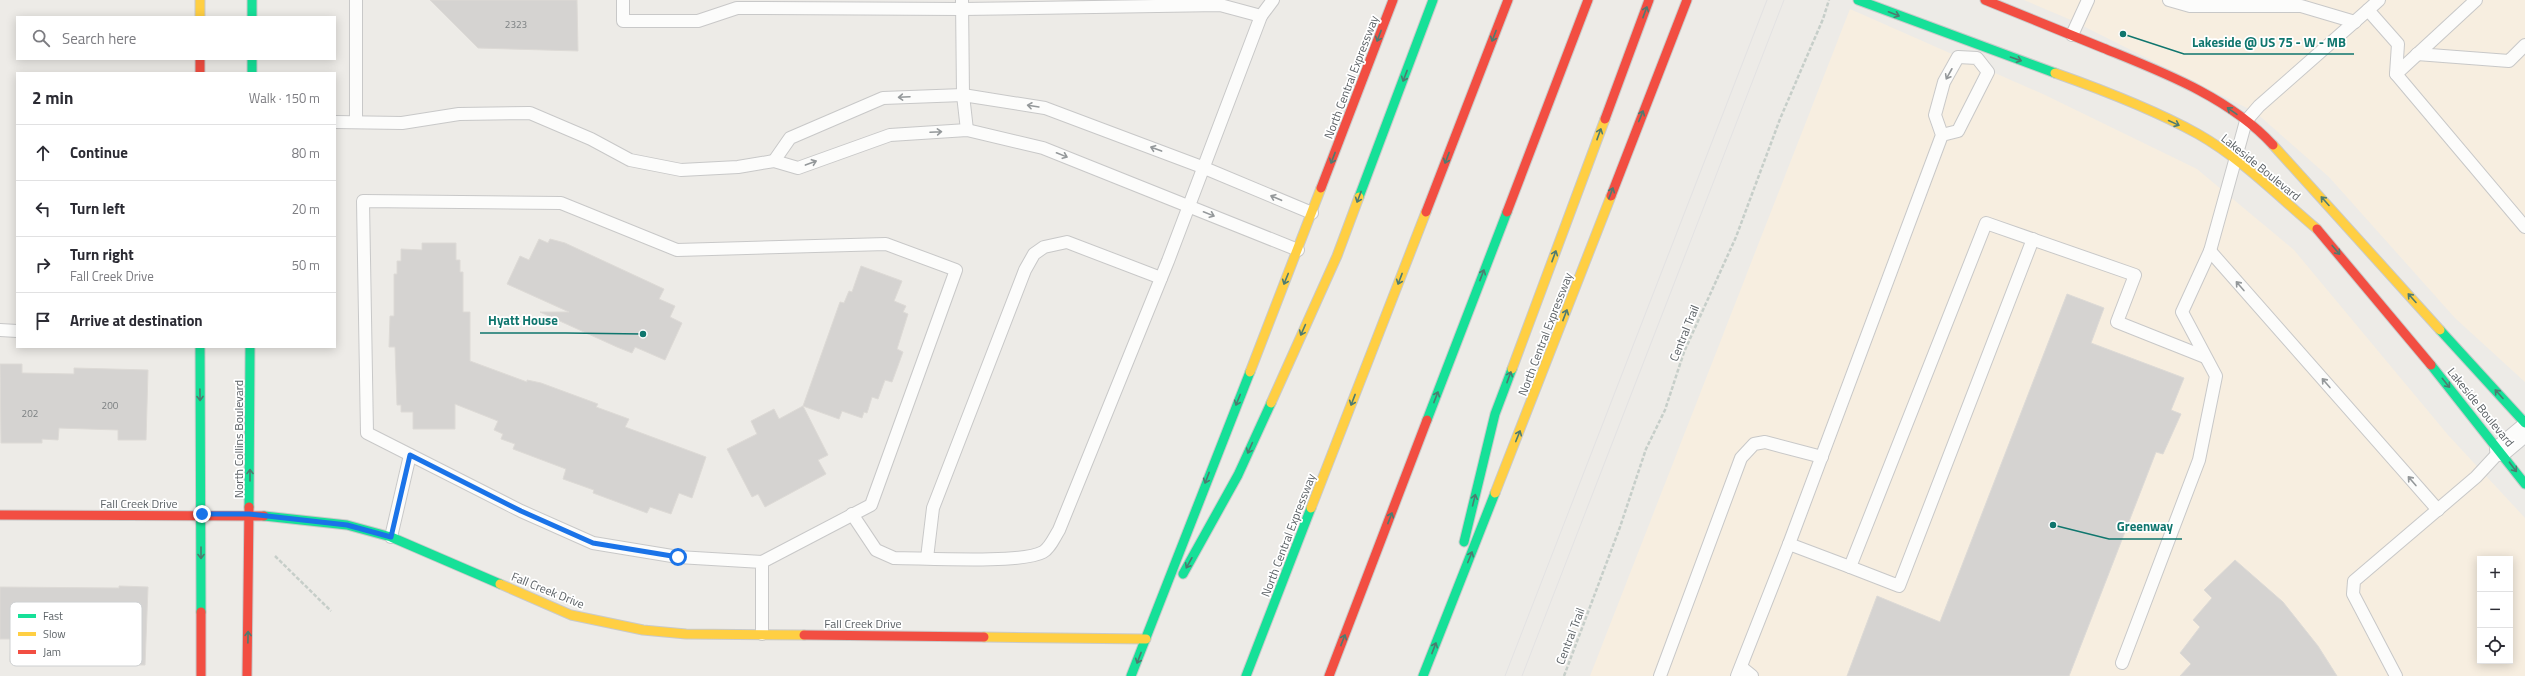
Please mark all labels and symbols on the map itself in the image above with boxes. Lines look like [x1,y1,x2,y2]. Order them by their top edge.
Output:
one-way arrow [1641,6,1649,18]
one-way arrow [1888,10,1900,18]
street label: North Central Expressway [1319,12,1383,142]
house number: 2323 [505,17,527,32]
callout: Lakeside @ US 75 - W - MB [2184,29,2354,54]
one-way arrow [1375,30,1383,42]
one-way arrow [1490,30,1497,42]
text: Lakeside @ US 75 - W - MB [2192,32,2346,52]
one-way arrow [2010,56,2023,63]
one-way arrow [1944,68,1952,80]
one-way arrow [1400,69,1408,81]
one-way arrow [898,94,911,101]
one-way arrow [1027,102,1040,110]
one-way arrow [2226,107,2237,115]
one-way arrow [1638,110,1645,122]
one-way arrow [2168,120,2180,127]
one-way arrow [929,128,942,135]
one-way arrow [1596,128,1604,140]
street label: Lakeside Boulevard [2217,129,2305,205]
one-way arrow [1150,145,1162,153]
one-way arrow [1443,151,1451,163]
one-way arrow [1056,152,1068,160]
one-way arrow [1329,152,1337,164]
one-way arrow [804,159,817,166]
one-way arrow [1607,188,1615,200]
one-way arrow [1354,191,1362,203]
one-way arrow [1271,194,1283,201]
one-way arrow [2320,196,2330,206]
one-way arrow [1202,211,1214,219]
one-way arrow [2331,244,2340,255]
one-way arrow [1551,250,1559,262]
street label: North Central Expressway [1513,269,1577,399]
one-way arrow [1479,270,1487,282]
one-way arrow [1396,272,1404,284]
one-way arrow [1282,273,1290,285]
one-way arrow [2236,280,2245,291]
one-way arrow [2407,292,2416,303]
street label: Central Trail [1664,302,1704,364]
callout: Hyatt House [480,308,566,333]
one-way arrow [1561,309,1569,321]
text: Hyatt House [488,310,558,330]
one-way arrow [1299,323,1307,335]
street label: Lakeside Boulevard [2443,363,2519,451]
one-way arrow [1505,372,1513,384]
one-way arrow [2321,378,2331,388]
one-way arrow [2441,378,2450,388]
street label: North Collins Boulevard [229,380,248,498]
one-way arrow [196,388,204,401]
one-way arrow [2494,389,2503,400]
one-way arrow [1432,391,1440,403]
one-way arrow [1233,393,1241,405]
one-way arrow [1349,394,1357,406]
house number: 200 [102,398,119,413]
house number: 202 [22,406,38,421]
one-way arrow [1515,431,1523,443]
one-way arrow [1246,442,1253,454]
one-way arrow [2509,461,2518,472]
one-way arrow [246,469,254,482]
street label: North Central Expressway [1256,470,1320,600]
one-way arrow [1203,472,1211,484]
one-way arrow [2408,476,2417,486]
street label: Fall Creek Drive [100,494,178,513]
one-way arrow [1471,494,1478,507]
route end [193,505,211,523]
one-way arrow [1386,513,1394,525]
callout: Greenway [2109,514,2182,539]
text: Greenway [2117,516,2174,536]
one-way arrow [197,546,205,559]
route start [669,548,687,566]
one-way arrow [1466,552,1474,564]
one-way arrow [1184,557,1192,569]
street label: Fall Creek Drive [509,567,587,613]
legend [10,602,142,666]
street label: Central Trail [1550,605,1590,667]
text: Fast [43,608,63,624]
street label: Fall Creek Drive [824,614,902,633]
text: Slow [43,626,66,642]
one-way arrow [244,631,252,644]
one-way arrow [1339,634,1347,646]
one-way arrow [1430,642,1438,654]
text: Jam [43,644,61,660]
one-way arrow [1134,651,1142,663]

